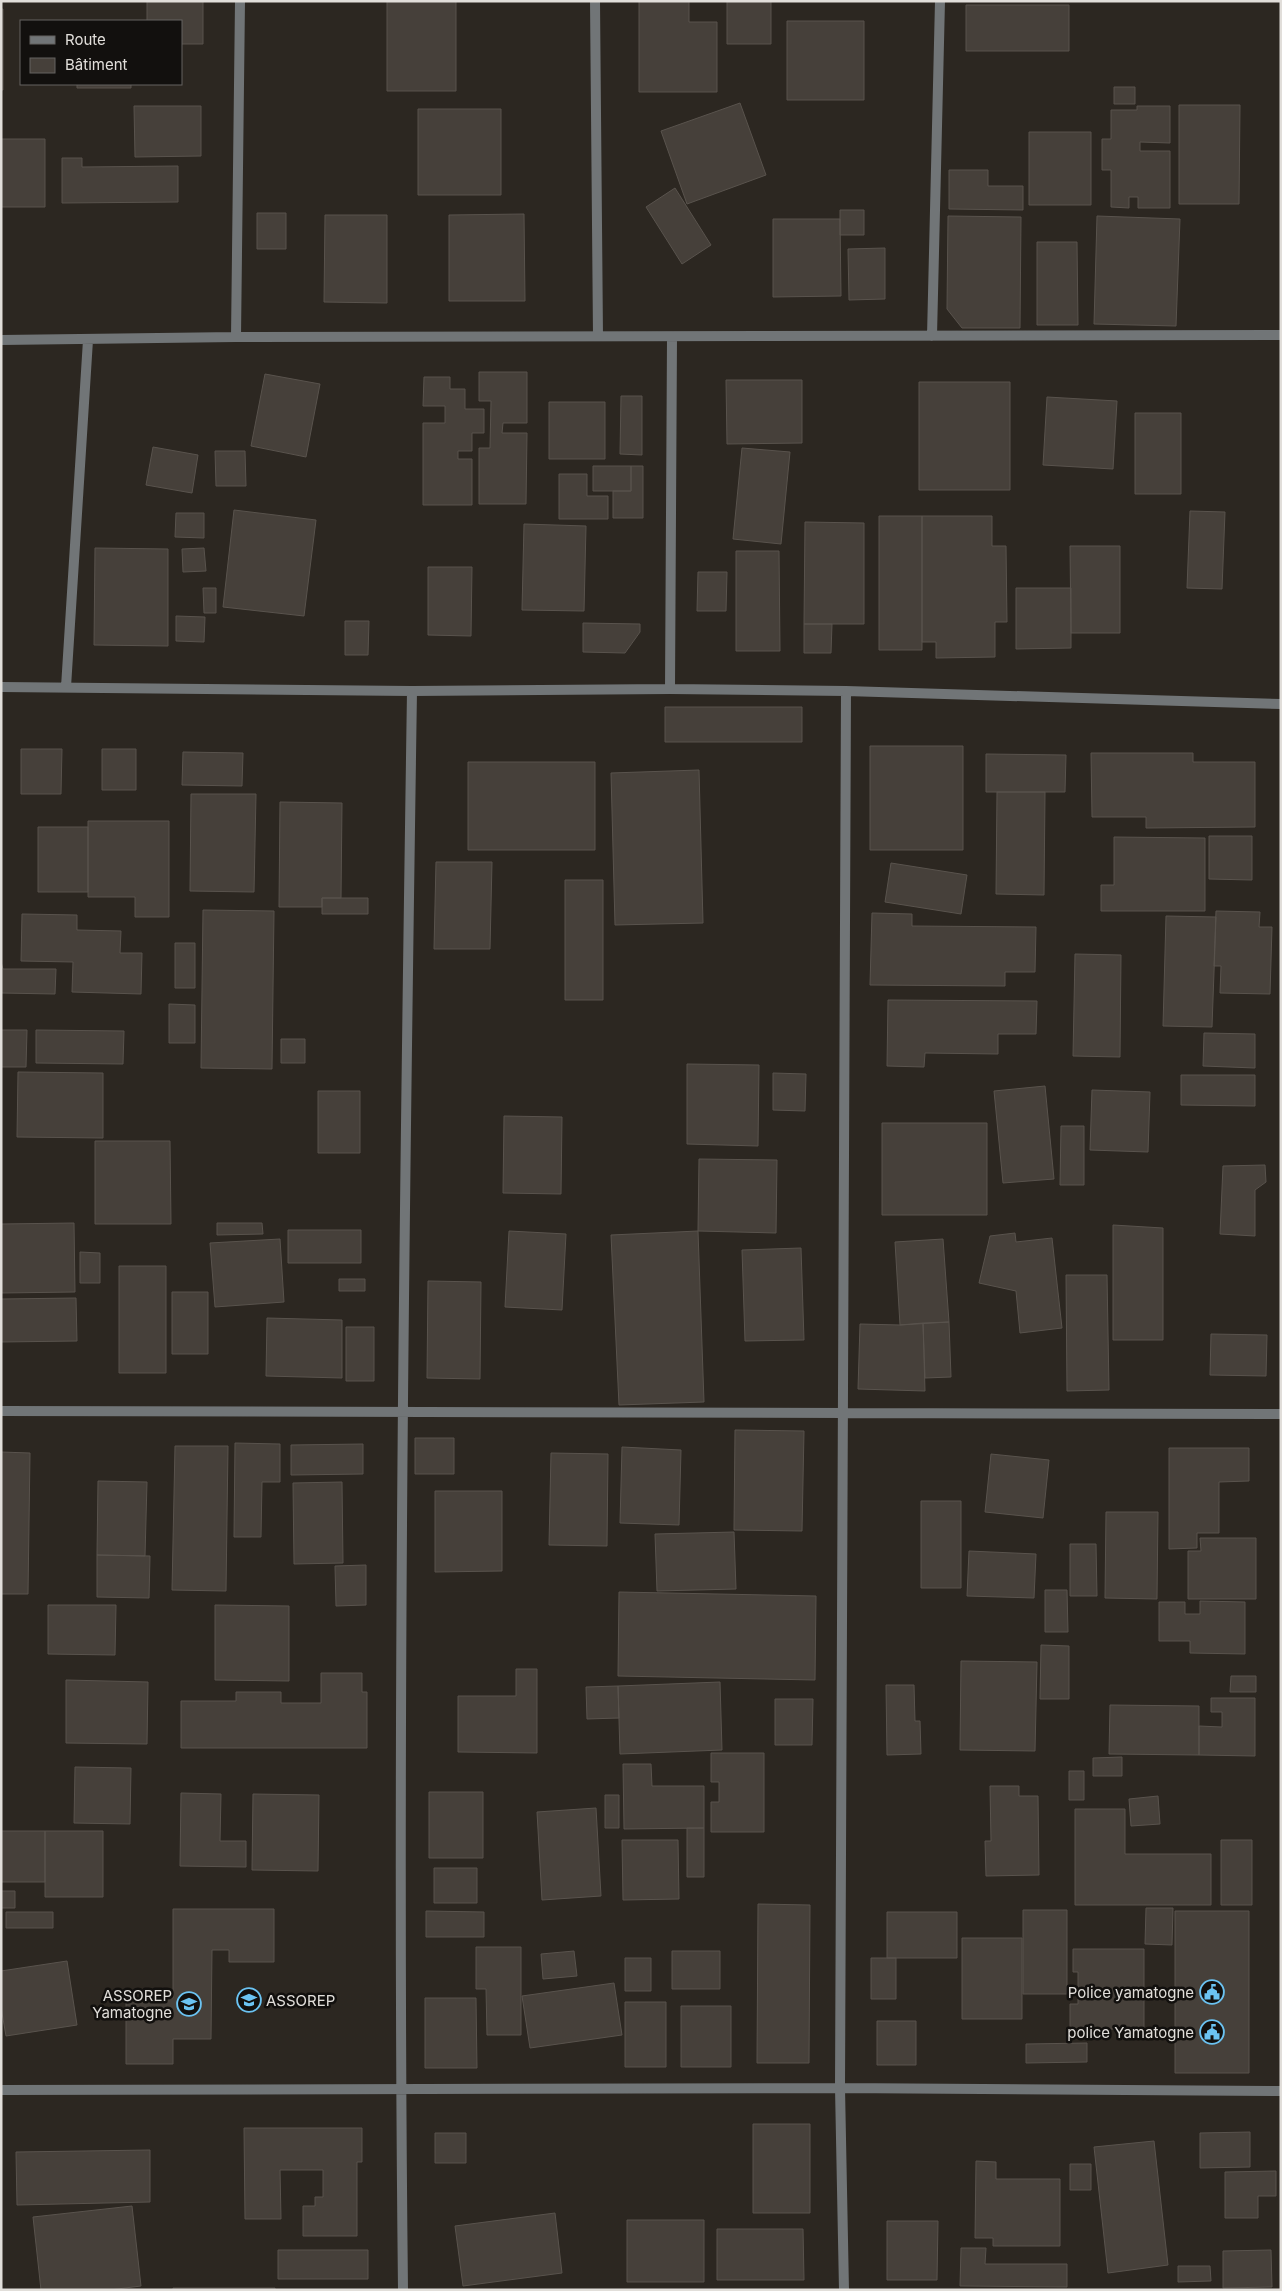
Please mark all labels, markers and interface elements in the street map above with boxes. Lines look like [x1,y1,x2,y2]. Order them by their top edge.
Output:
legend [20,20,182,85]
text: Route [65,30,106,49]
text: Bâtiment [65,55,128,74]
public building icon: Police yamatogne [1199,1979,1225,2005]
place label: Police yamatogne [1068,1983,1194,2002]
place label: ASSOREP Yamatogne [92,1986,172,2022]
school or university icon: ASSOREP [236,1987,262,2013]
school or university icon: ASSOREP Yamatogne [176,1991,202,2017]
place label: ASSOREP [266,1991,335,2010]
public building icon: police Yamatogne [1199,2019,1225,2045]
place label: police Yamatogne [1067,2023,1194,2042]

